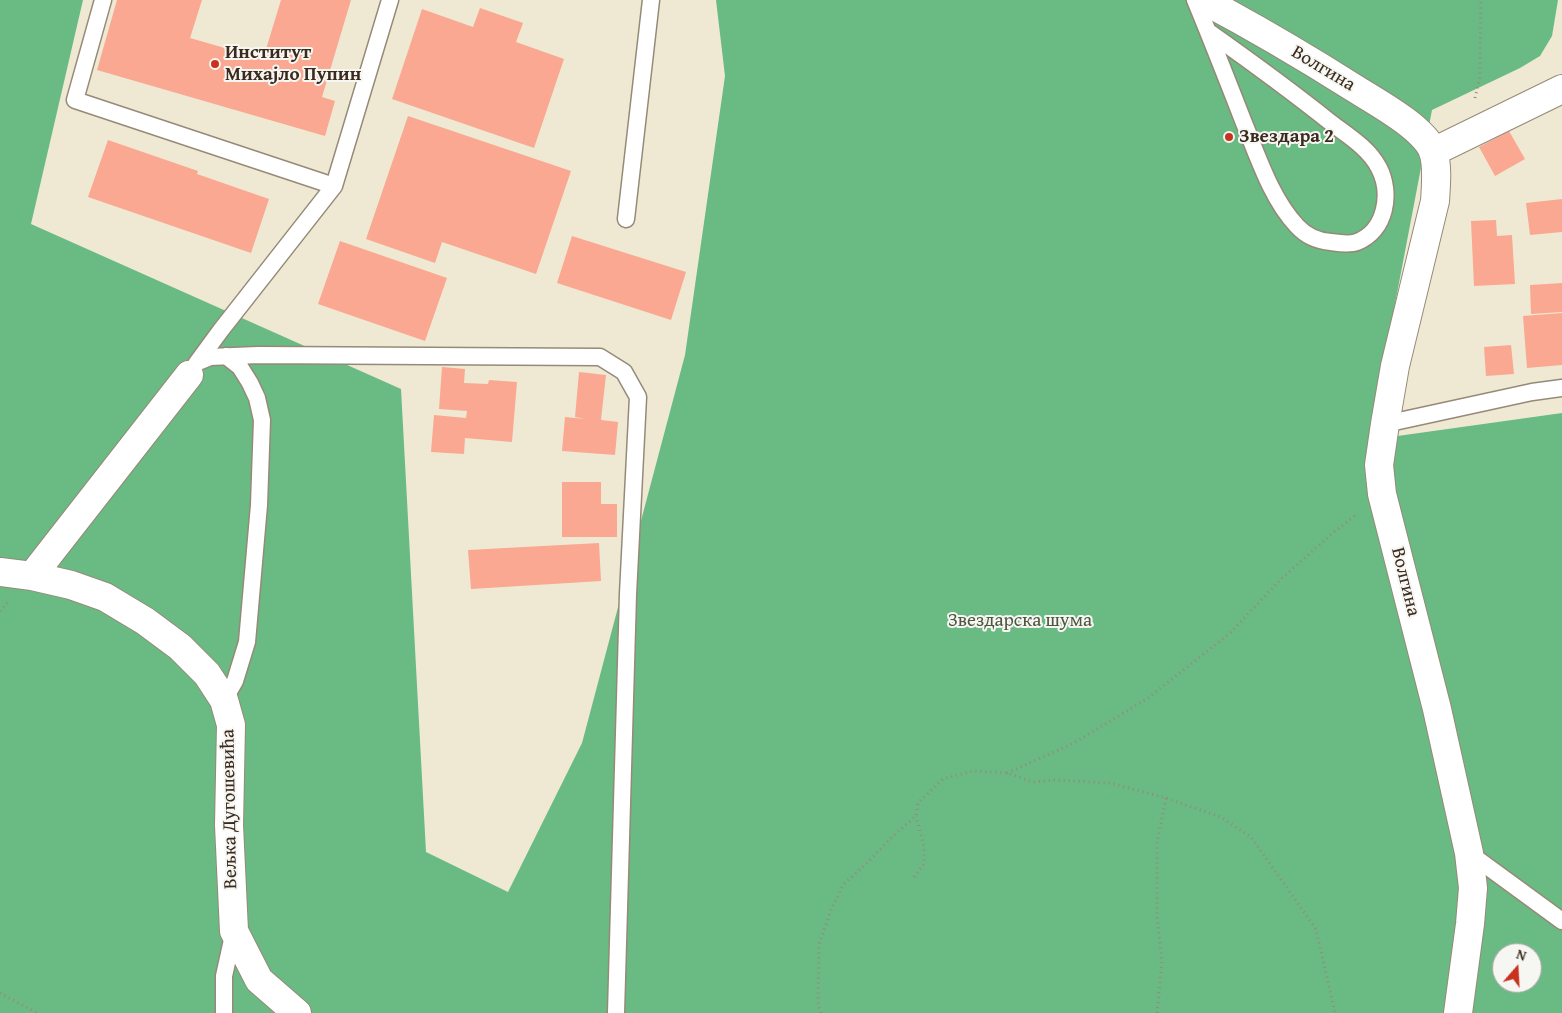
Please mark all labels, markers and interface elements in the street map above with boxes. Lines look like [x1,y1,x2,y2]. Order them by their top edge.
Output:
street label: Волгина [1287,41,1359,97]
place label: Институт Михајло Пупин [225,42,361,86]
marker: Институт Михајло Пупин [209,58,221,70]
place label: Звездара 2 [1239,126,1334,148]
marker: Звездара 2 [1223,131,1235,143]
street label: Волгина [1385,545,1425,619]
park label: Звездарска шума [948,610,1092,632]
street label: Вељка Дугошевића [217,729,243,889]
north arrow [1492,943,1542,993]
text: N [1514,944,1529,966]

